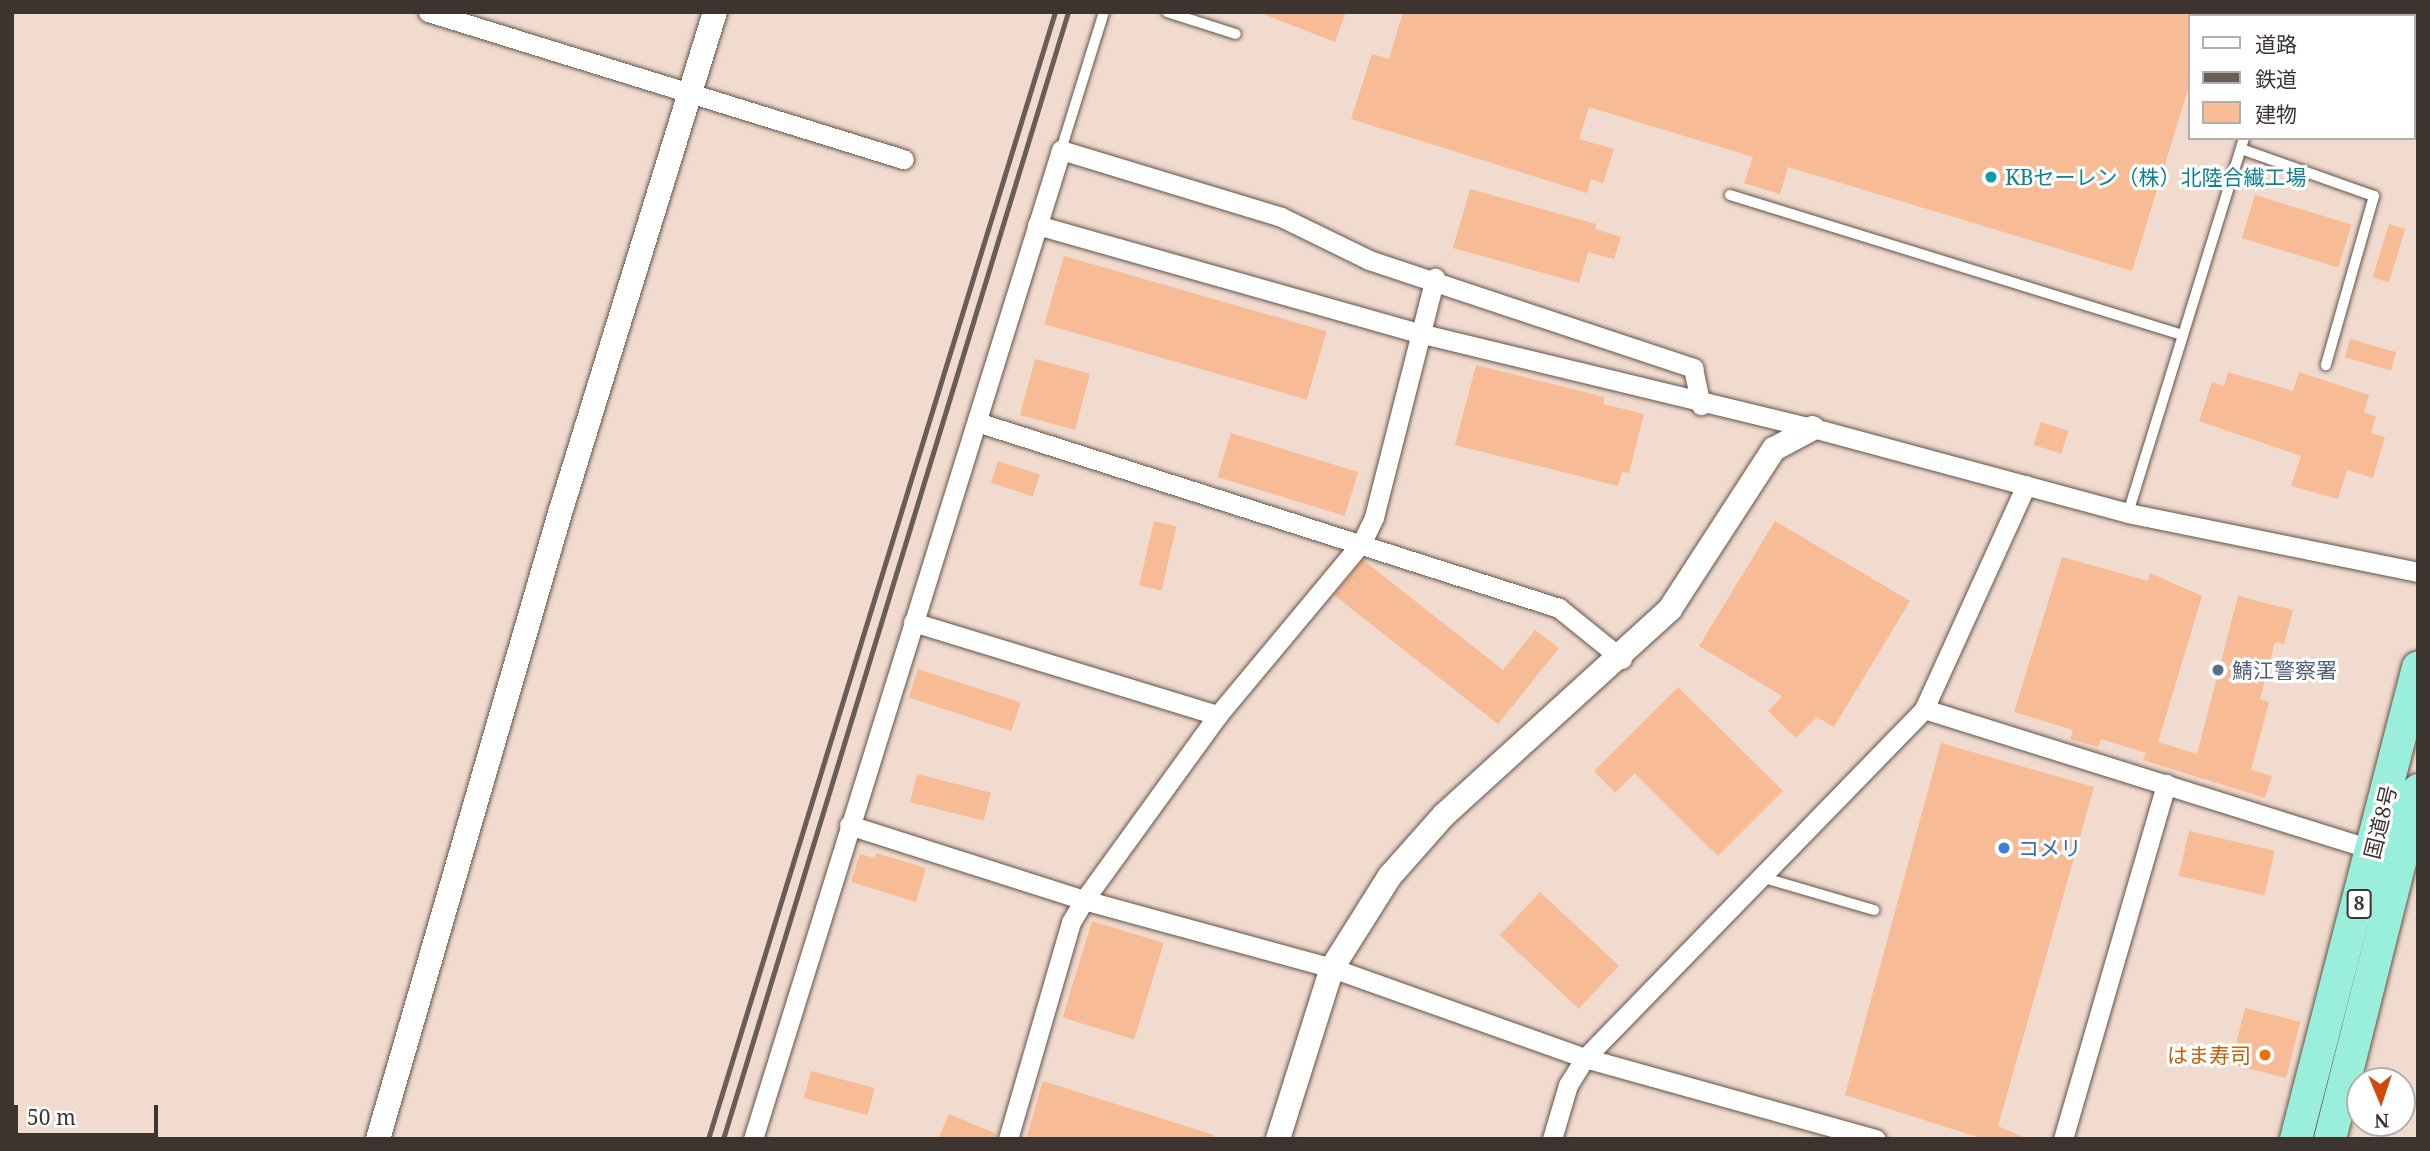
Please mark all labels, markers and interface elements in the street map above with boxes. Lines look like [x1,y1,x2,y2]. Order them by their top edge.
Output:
legend [2188,14,2416,140]
text: 道路 [2255,30,2297,58]
text: 鉄道 [2255,65,2297,93]
text: 建物 [2255,100,2297,128]
place label: KBセーレン（株）北陸合繊工場 [2005,164,2306,190]
marker: KBセーレン（株）北陸合繊工場 [1983,169,1999,185]
place label: 鯖江警察署 [2232,657,2337,683]
marker: 鯖江警察署 [2210,662,2226,678]
street label: 国道8号 [2359,783,2401,861]
place label: コメリ [2018,835,2081,861]
marker: コメリ [1996,840,2012,856]
road number: 8 [2345,888,2373,920]
place label: はま寿司 [2167,1042,2251,1068]
marker: はま寿司 [2257,1047,2273,1063]
north arrow [2346,1067,2416,1137]
scale bar [18,1092,161,1136]
text: 50 m [27,1103,76,1131]
text: N [2374,1108,2390,1134]

